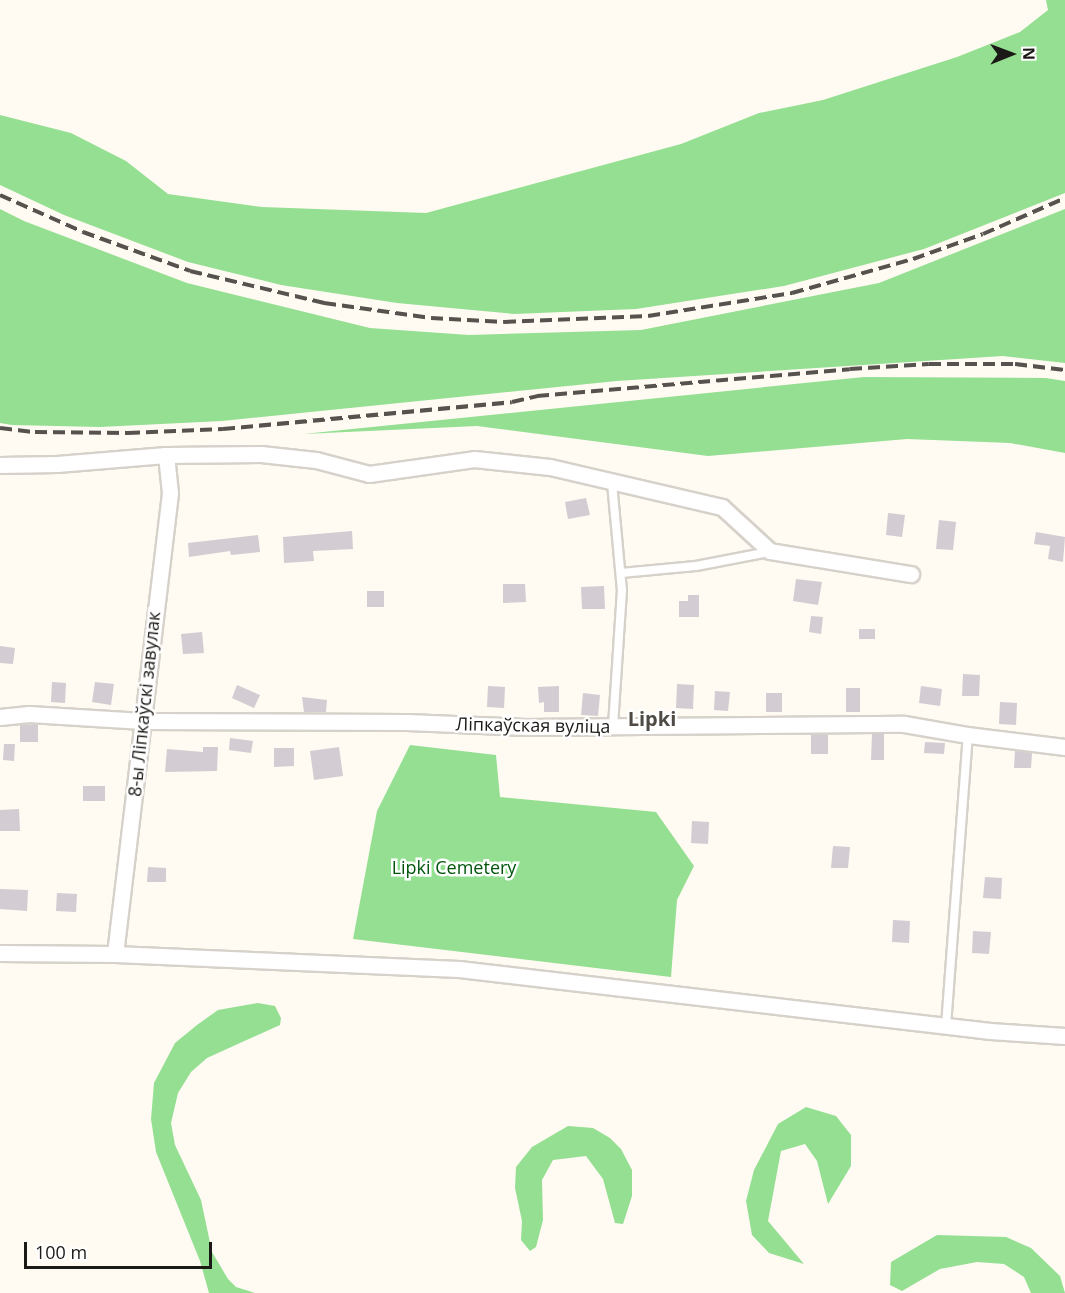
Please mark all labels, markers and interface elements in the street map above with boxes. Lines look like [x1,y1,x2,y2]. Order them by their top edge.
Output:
north arrow [981,24,1041,84]
text: N [1018,47,1040,60]
street label: 8-ы Ліпкаўскі завулак [124,610,164,798]
district label: Lipki [628,706,676,730]
street label: Ліпкаўская вуліца [455,713,611,737]
park label: Lipki Cemetery [392,856,516,878]
scale bar [27,1230,214,1268]
text: 100 m [35,1240,87,1264]

